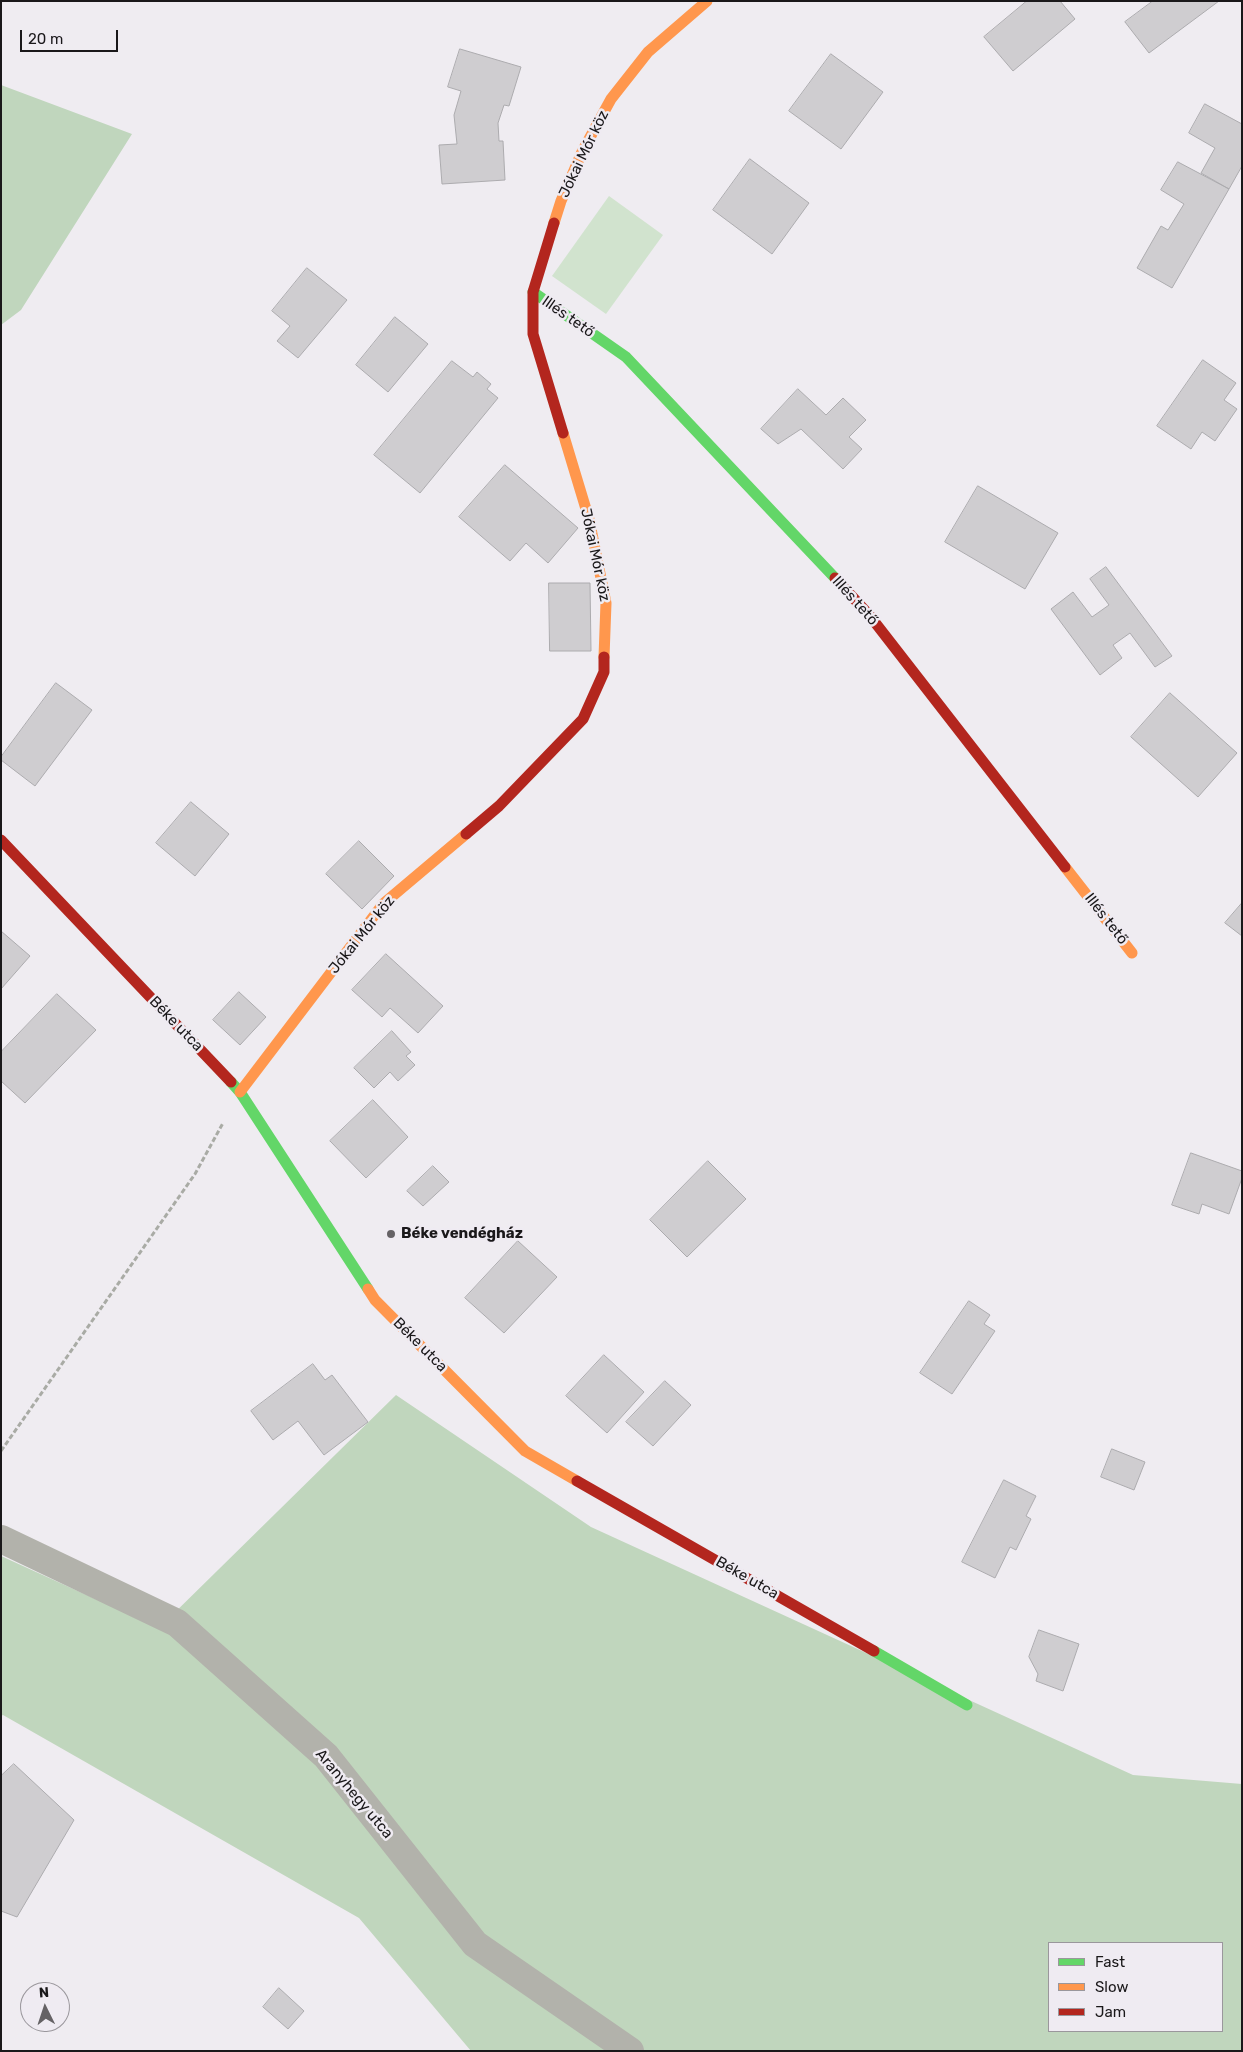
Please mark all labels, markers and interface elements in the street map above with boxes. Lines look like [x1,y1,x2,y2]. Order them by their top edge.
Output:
scale bar [22,20,120,52]
text: 20 m [28,30,63,48]
street label: Jókai Mór köz [555,107,613,201]
street label: Illés tető [538,292,598,342]
street label: Jókai Mór köz [576,507,614,603]
street label: Illés tető [828,573,882,629]
street label: Illés tető [1080,890,1132,948]
street label: Jókai Mór köz [325,893,399,977]
street label: Béke utca [145,993,207,1055]
place label: Béke vendégház [401,1225,523,1243]
marker: Béke vendégház [385,1228,397,1240]
street label: Béke utca [389,1314,451,1376]
street label: Béke utca [712,1553,782,1603]
street label: Aranyhegy utca [311,1746,397,1842]
legend [1048,1942,1223,2032]
text: Fast [1095,1953,1125,1971]
text: Slow [1095,1978,1128,1996]
north arrow [20,1982,70,2032]
text: N [38,1984,50,2001]
text: Jam [1095,2003,1126,2021]

